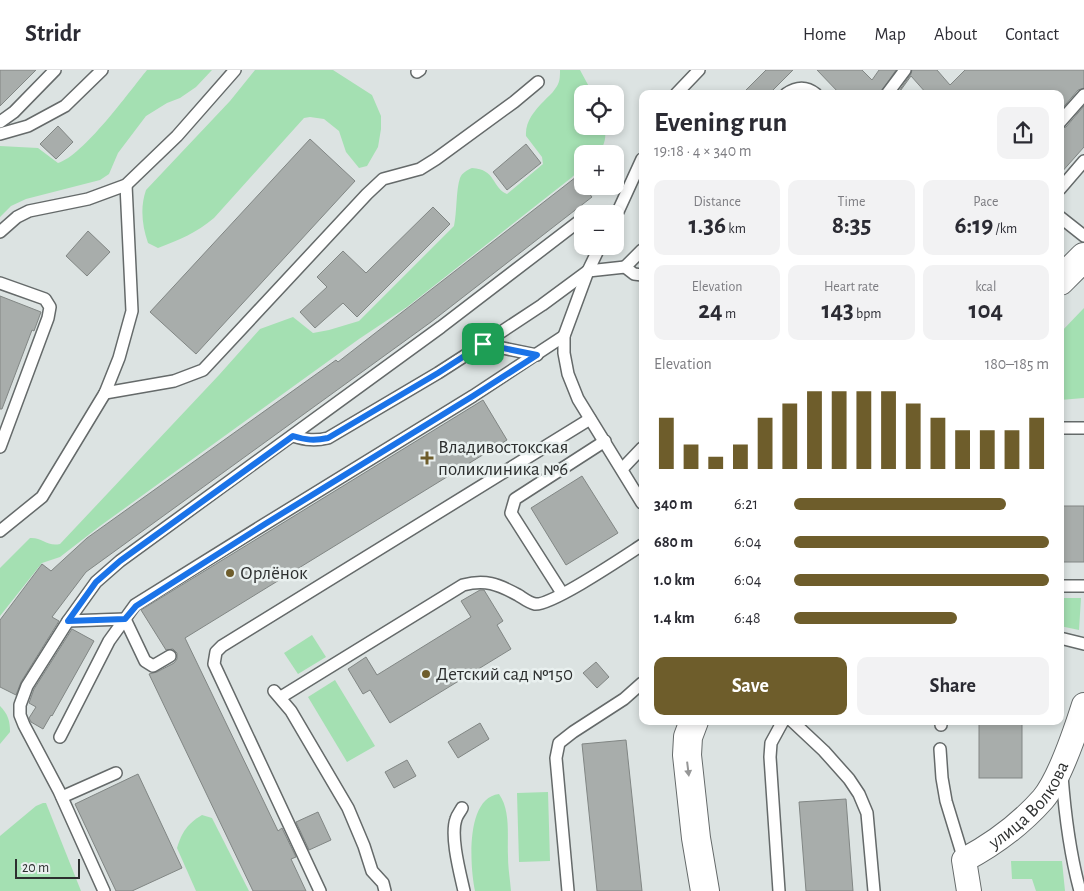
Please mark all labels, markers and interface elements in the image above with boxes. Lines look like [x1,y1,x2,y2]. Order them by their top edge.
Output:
text: Stridr [25,22,81,46]
text: Home [803,26,846,44]
text: Map [874,26,906,44]
text: About [934,26,977,44]
text: Contact [1005,26,1059,44]
map controls [574,85,624,255]
button: locate [574,85,624,135]
button: share [997,107,1049,159]
text: Evening run [654,109,787,137]
text: 19:18 · 4 × 340 m [654,143,752,159]
button: + [574,145,624,195]
text: Distance [693,195,741,209]
text: Time [838,195,865,209]
text: Pace [973,195,998,209]
button: − [574,205,624,255]
text: 1.36 [688,213,726,238]
text: 8:35 [832,213,871,238]
text: 6:19 [954,213,993,238]
text: km [726,222,746,236]
text: /km [993,222,1017,236]
text: Elevation [692,280,742,294]
text: Heart rate [824,280,879,294]
text: kcal [975,280,997,294]
text: 24 [698,298,723,323]
text: 143 [821,298,854,323]
text: 104 [969,298,1003,323]
text: m [723,307,736,321]
text: bpm [854,307,882,321]
pin [462,323,504,365]
icon: arrive [469,330,497,358]
text: Elevation [654,356,712,372]
text: 180–185 m [985,356,1049,372]
place label: Владивостокская поликлиника №6 [438,438,569,479]
marker: Владивостокская поликлиника №6 [420,451,434,465]
text: 340 m [654,496,693,512]
text: 6:21 [734,496,758,512]
text: 680 m [654,534,693,550]
text: 6:04 [734,534,761,550]
place label: Орлёнок [240,564,308,583]
marker: Орлёнок [224,567,236,579]
text: 1.0 km [654,572,695,588]
text: 6:04 [734,572,761,588]
text: 1.4 km [654,610,695,626]
text: 6:48 [734,610,760,626]
button: Save [654,657,847,715]
button: Share [857,657,1049,715]
place label: Детский сад №150 [436,665,573,684]
marker: Детский сад №150 [420,668,432,680]
street label: улица Волкова [984,758,1072,853]
one-way arrow [684,761,692,777]
scale bar [15,856,80,879]
text: 20 m [22,861,49,875]

